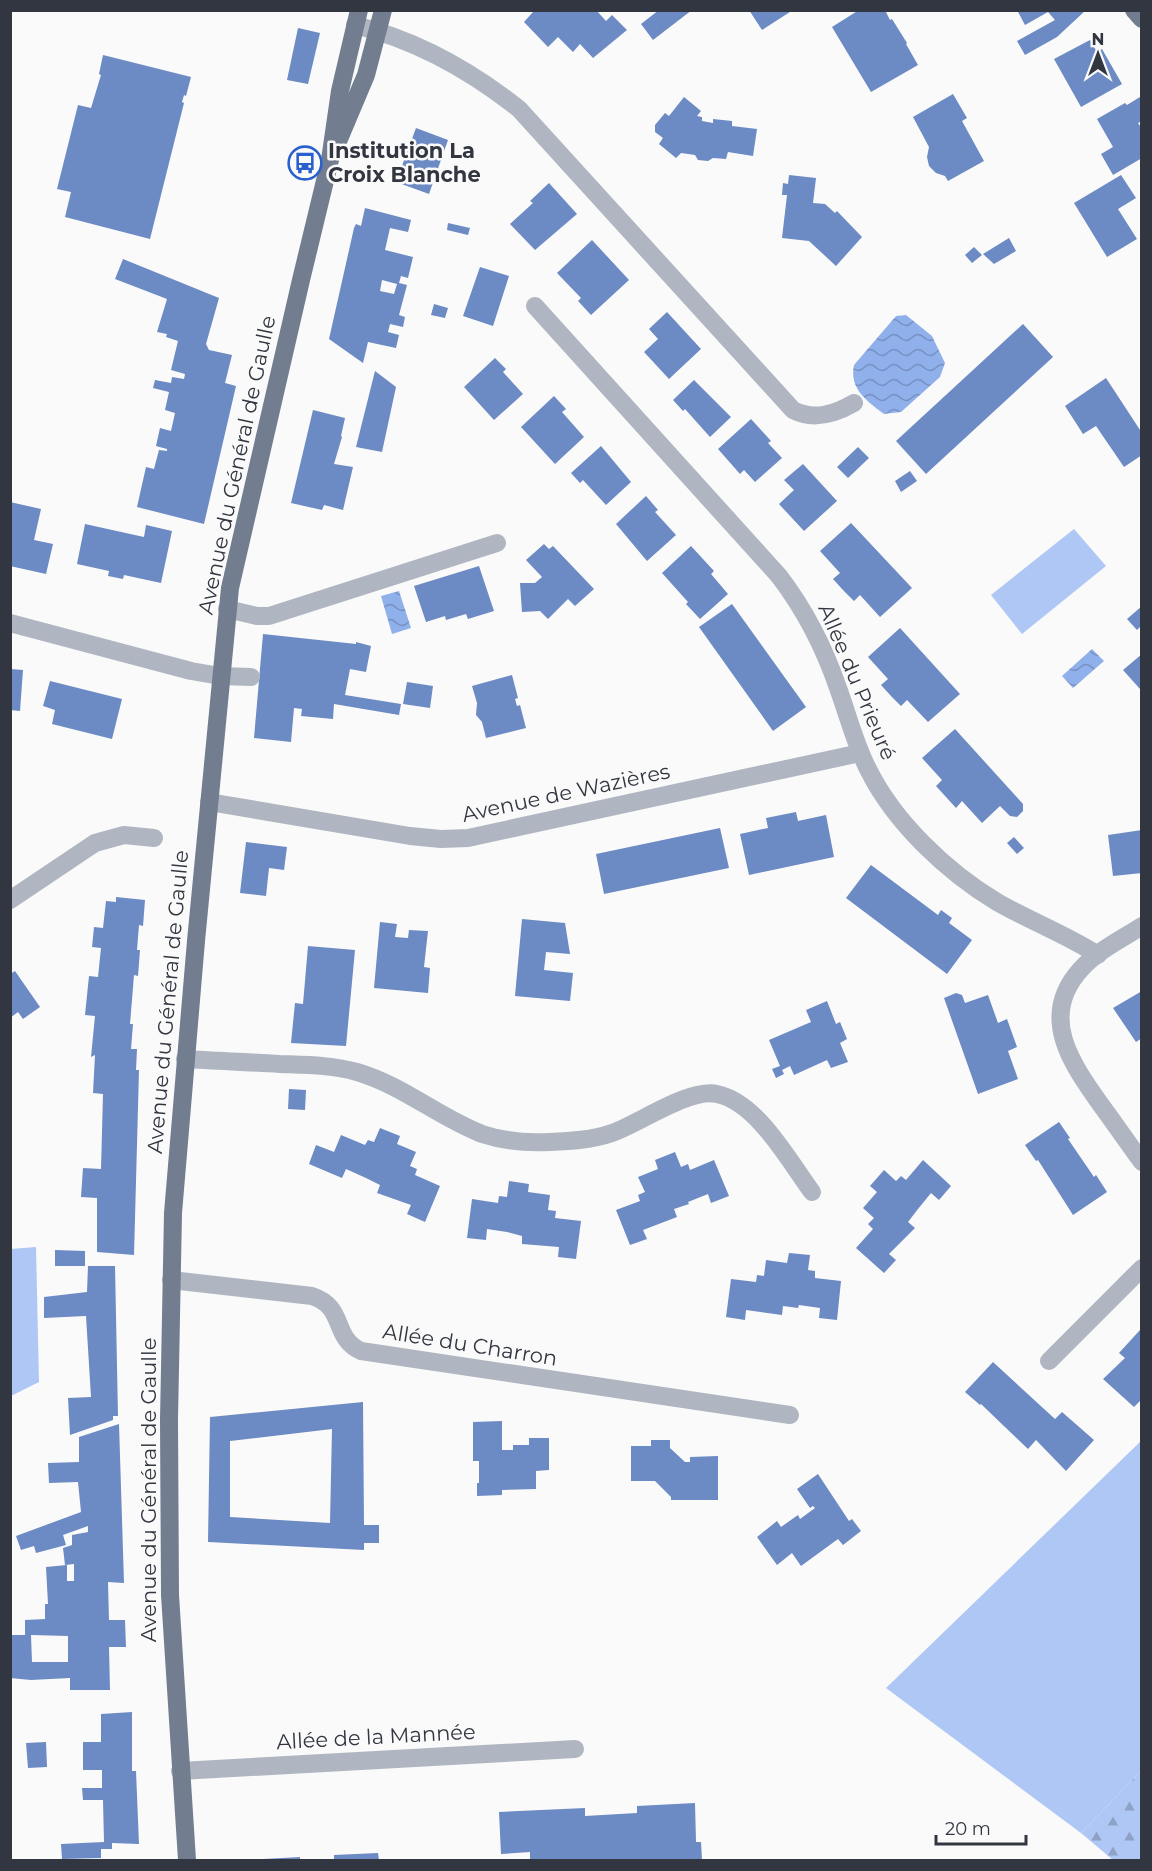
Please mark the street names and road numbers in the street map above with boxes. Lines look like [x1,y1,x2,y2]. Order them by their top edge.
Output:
street label: Avenue du Général de Gaulle [193,313,280,616]
street label: Allée du Prieuré [813,600,902,764]
street label: Avenue de Wazières [460,758,672,827]
street label: Avenue du Général de Gaulle [142,849,193,1155]
street label: Allée du Charron [381,1318,559,1371]
street label: Avenue du Général de Gaulle [136,1338,161,1642]
street label: Allée de la Mannée [276,1719,476,1754]

